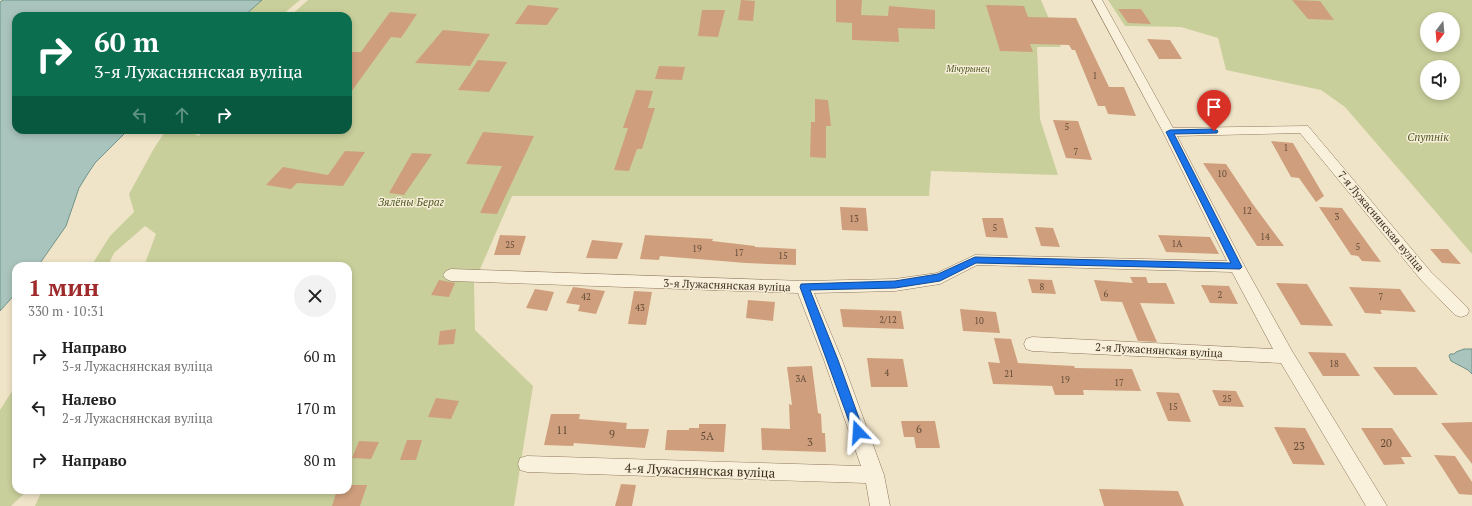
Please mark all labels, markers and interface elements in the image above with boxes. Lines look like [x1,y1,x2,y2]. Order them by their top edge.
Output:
north arrow [1420,12,1460,52]
map controls [1420,12,1460,100]
text: 60 m [94,23,159,60]
icon: right [28,28,80,80]
text: 3-я Лужаснянская вуліца [94,59,303,83]
button: sound [1420,60,1460,100]
park label: Мічурынец [945,63,990,75]
house number: 1 [1093,70,1097,82]
pin [1197,90,1231,131]
icon: arrive [1203,96,1225,118]
icon: left [129,104,151,126]
icon: ahead [171,104,193,126]
icon: right [213,104,235,126]
house number: 5 [1065,121,1070,133]
park label: Спутнік [1407,130,1449,144]
house number: 1 [1284,142,1288,154]
house number: 7 [1074,146,1079,158]
house number: 10 [1217,168,1227,180]
street label: 7-я Лужаснянская вуліца [1335,168,1427,274]
park label: Зялёны Бераг [378,195,445,209]
house number: 12 [1242,205,1252,217]
house number: 3 [1335,211,1340,223]
house number: 13 [849,213,859,225]
house number: 5 [993,222,998,234]
house number: 14 [1260,231,1270,243]
house number: 1А [1172,238,1183,250]
house number: 25 [505,239,515,251]
house number: 5 [1356,241,1361,253]
house number: 19 [692,243,702,255]
house number: 17 [734,247,744,259]
house number: 15 [778,250,788,262]
text: 1 мин [28,271,99,303]
button: close [294,275,336,317]
street label: 3-я Лужаснянская вуліца [663,276,791,294]
house number: 8 [1040,281,1045,293]
house number: 6 [1104,288,1109,300]
house number: 2 [1218,289,1223,301]
house number: 42 [581,291,591,303]
house number: 7 [1379,291,1384,303]
text: 330 m · 10:31 [28,302,105,320]
house number: 43 [635,302,645,314]
house number: 2/12 [879,314,897,326]
house number: 10 [974,315,984,327]
text: Направо [62,337,127,357]
street label: 2-я Лужаснянская вуліца [1095,340,1223,360]
icon: right [28,345,50,367]
text: 60 m [303,346,336,366]
text: 3-я Лужаснянская вуліца [62,357,213,375]
house number: 18 [1329,358,1339,370]
house number: 4 [885,367,890,379]
house number: 21 [1004,368,1014,380]
house number: 3А [796,373,807,385]
house number: 19 [1060,374,1070,386]
house number: 17 [1114,377,1124,389]
text: Налево [62,389,116,409]
house number: 25 [1222,393,1232,405]
icon: left [28,397,50,419]
text: 170 m [295,398,336,418]
house number: 15 [1168,401,1178,413]
text: 2-я Лужаснянская вуліца [62,409,213,427]
position arrow [837,411,879,453]
house number: 6 [916,422,922,436]
house number: 11 [556,423,568,437]
house number: 9 [609,427,615,441]
house number: 5А [700,429,714,443]
house number: 3 [807,435,813,449]
house number: 20 [1380,436,1392,450]
house number: 23 [1293,439,1305,453]
icon: right [28,449,50,471]
text: Направо [62,450,127,470]
text: 80 m [303,450,336,470]
street label: 4-я Лужаснянская вуліца [624,458,776,482]

